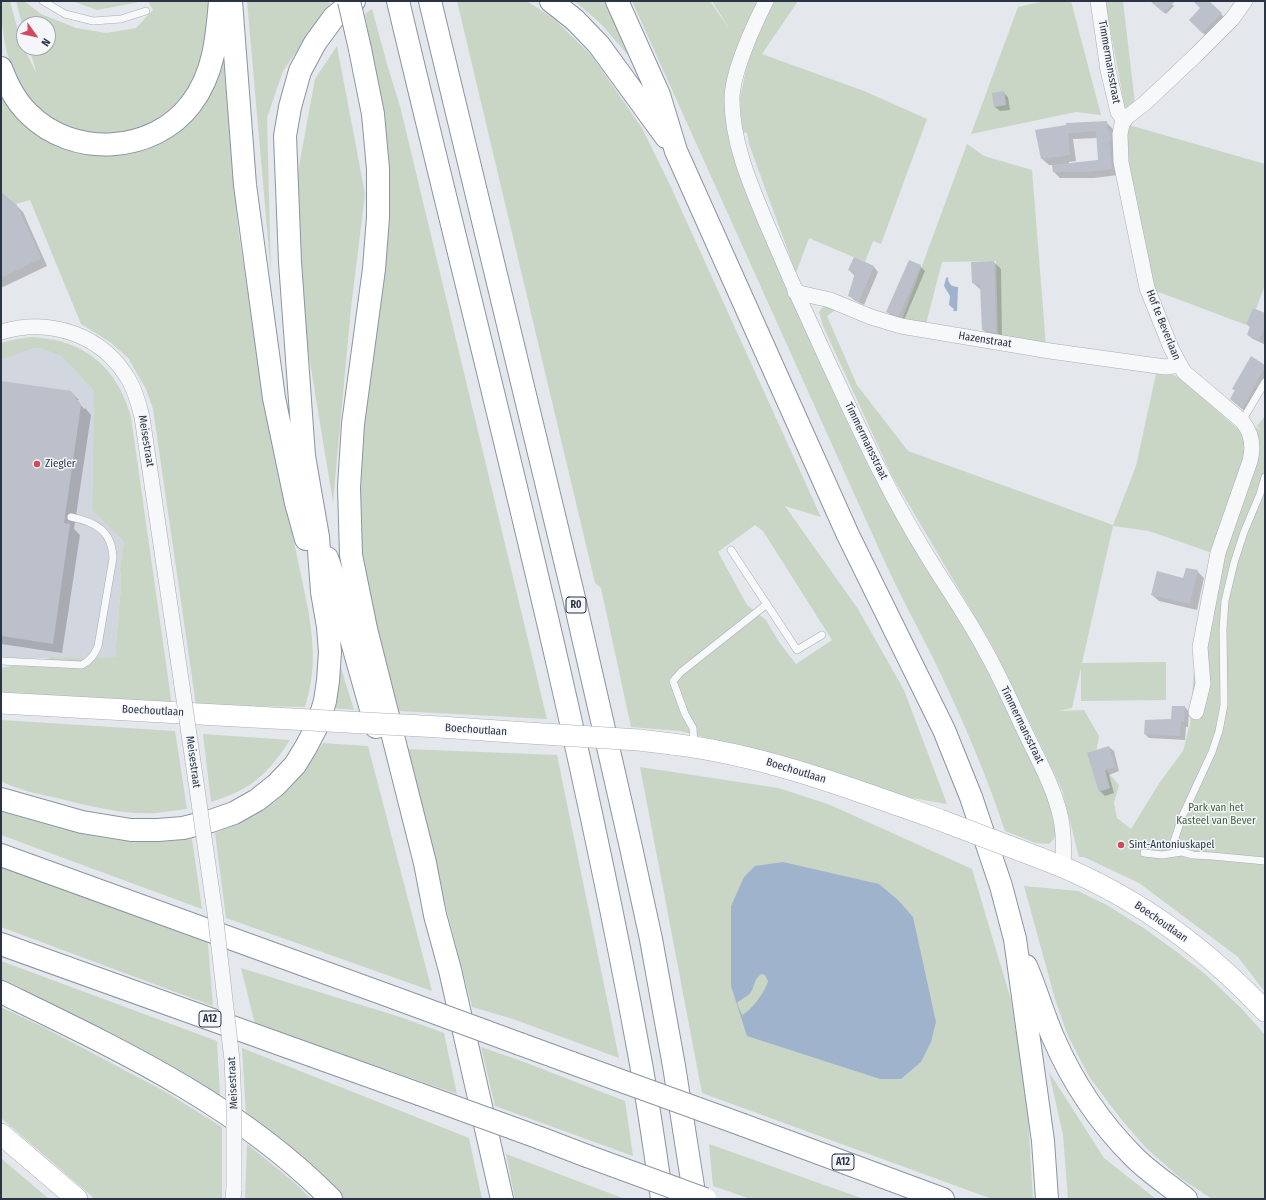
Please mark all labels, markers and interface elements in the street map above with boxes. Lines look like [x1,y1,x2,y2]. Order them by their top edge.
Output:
north arrow [16,16,56,56]
street label: Timmermansstraat [1095,19,1123,105]
text: N [38,36,53,49]
street label: Hof te Beverlaan [1143,288,1183,362]
street label: Hazenstraat [957,329,1013,351]
street label: Timmermansstraat [842,400,890,482]
street label: Meisestraat [135,414,157,468]
place label: Ziegler [45,457,76,471]
marker: Ziegler [32,459,42,469]
road number: R0 [566,597,586,613]
street label: Timmermansstraat [998,684,1046,766]
street label: Boechoutlaan [122,703,184,719]
street label: Boechoutlaan [445,721,507,739]
street label: Meisestraat [183,735,203,789]
street label: Boechoutlaan [764,756,828,786]
park label: Park van het Kasteel van Bever [1176,801,1256,827]
place label: Sint-Antoniuskapel [1129,838,1214,852]
marker: Sint-Antoniuskapel [1116,840,1126,850]
street label: Boechoutlaan [1132,899,1190,945]
road number: A12 [199,1011,221,1027]
street label: Meisestraat [225,1057,241,1109]
road number: A12 [832,1154,854,1170]

